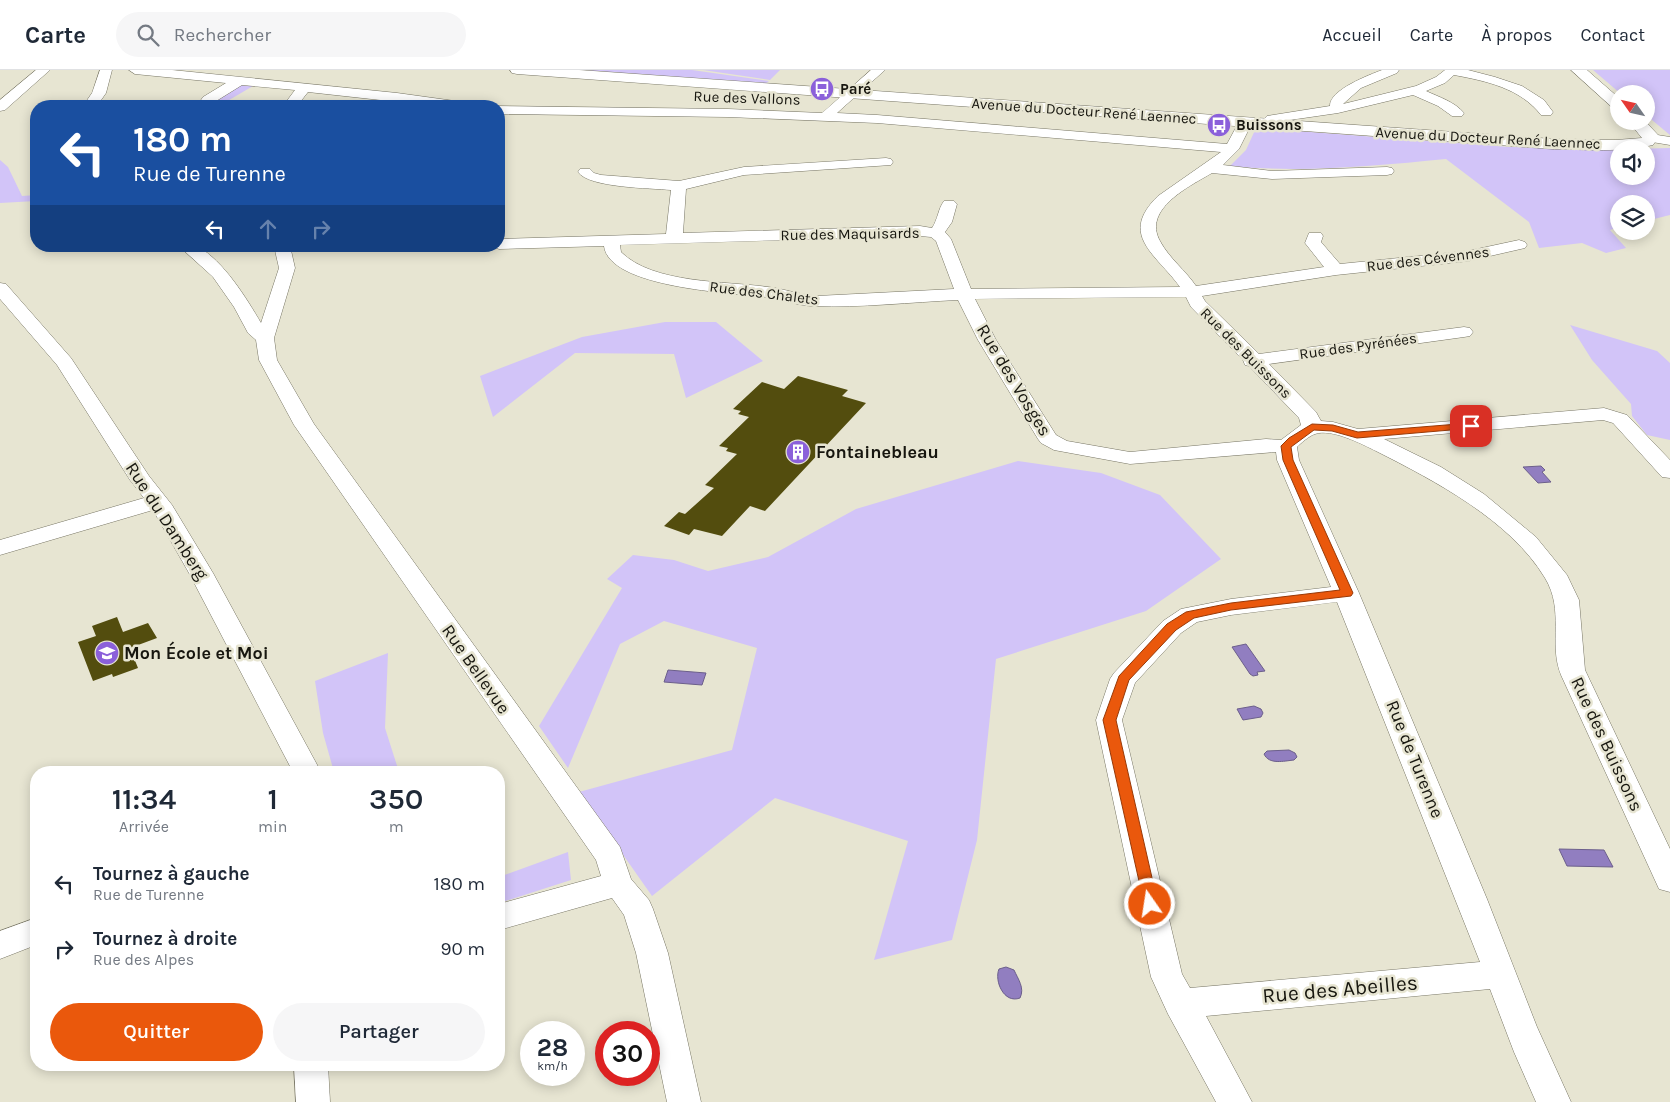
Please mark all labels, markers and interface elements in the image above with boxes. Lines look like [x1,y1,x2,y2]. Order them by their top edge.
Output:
search box [116,12,466,57]
text: Carte [25,21,86,49]
icon: search [134,21,162,49]
text: Rechercher [174,24,271,46]
text: Accueil [1322,24,1382,46]
text: Carte [1410,24,1453,46]
text: À propos [1481,24,1553,46]
text: Contact [1581,24,1645,46]
bus stop icon: Paré [809,76,835,102]
place label: Paré [840,80,871,98]
north arrow [1610,85,1655,130]
map controls [1610,85,1655,240]
street label: Rue des Vallons [693,87,801,109]
street label: Avenue du Docteur René Laennec [971,94,1197,128]
bus stop icon: Buissons [1206,112,1232,138]
place label: Buissons [1236,116,1302,134]
text: 180 m [133,119,232,160]
icon: left [50,120,115,185]
street label: Avenue du Docteur René Laennec [1375,123,1601,153]
button: sound [1610,140,1655,185]
text: Rue de Turenne [133,161,286,187]
button: layers [1610,195,1655,240]
icon: left [201,215,229,243]
icon: ahead [254,215,282,243]
icon: right [307,215,335,243]
street label: Rue des Maquisards [780,224,920,244]
street label: Rue des Cévennes [1366,243,1490,275]
street label: Rue des Chalets [709,277,819,309]
street label: Rue des Buissons [1197,304,1295,402]
street label: Rue des Vosges [972,320,1056,440]
street label: Rue des Pyrénées [1298,329,1418,363]
pin [1450,405,1492,447]
icon: arrive [1457,412,1485,440]
building icon: Fontainebleau [785,439,811,465]
place label: Fontainebleau [816,441,939,463]
street label: Rue du Damberg [121,458,213,584]
street label: Rue Bellevue [437,620,515,718]
school or university icon: Mon École et Moi [94,640,120,666]
place label: Mon École et Moi [124,641,269,664]
street label: Rue des Buissons [1566,673,1648,815]
street label: Rue de Turenne [1381,697,1449,821]
text: 11:34 [112,781,176,817]
text: 1 [267,781,278,817]
text: 350 [369,781,423,817]
text: Arrivée [119,817,169,836]
text: min [258,817,287,836]
text: m [389,817,404,836]
text: Tournez à gauche [93,863,250,885]
icon: left [50,870,78,898]
text: 180 m [433,873,485,895]
position arrow [1123,877,1175,929]
text: Rue de Turenne [93,885,204,904]
text: Tournez à droite [93,928,237,950]
icon: right [50,935,78,963]
text: 90 m [440,938,485,960]
text: Rue des Alpes [93,950,194,969]
street label: Rue des Abeilles [1261,970,1419,1008]
button: Quitter [50,1003,263,1061]
button: Partager [273,1003,485,1061]
speed limit sign: 30 [595,1021,660,1086]
text: 28 [537,1033,568,1062]
text: km/h [537,1059,568,1073]

